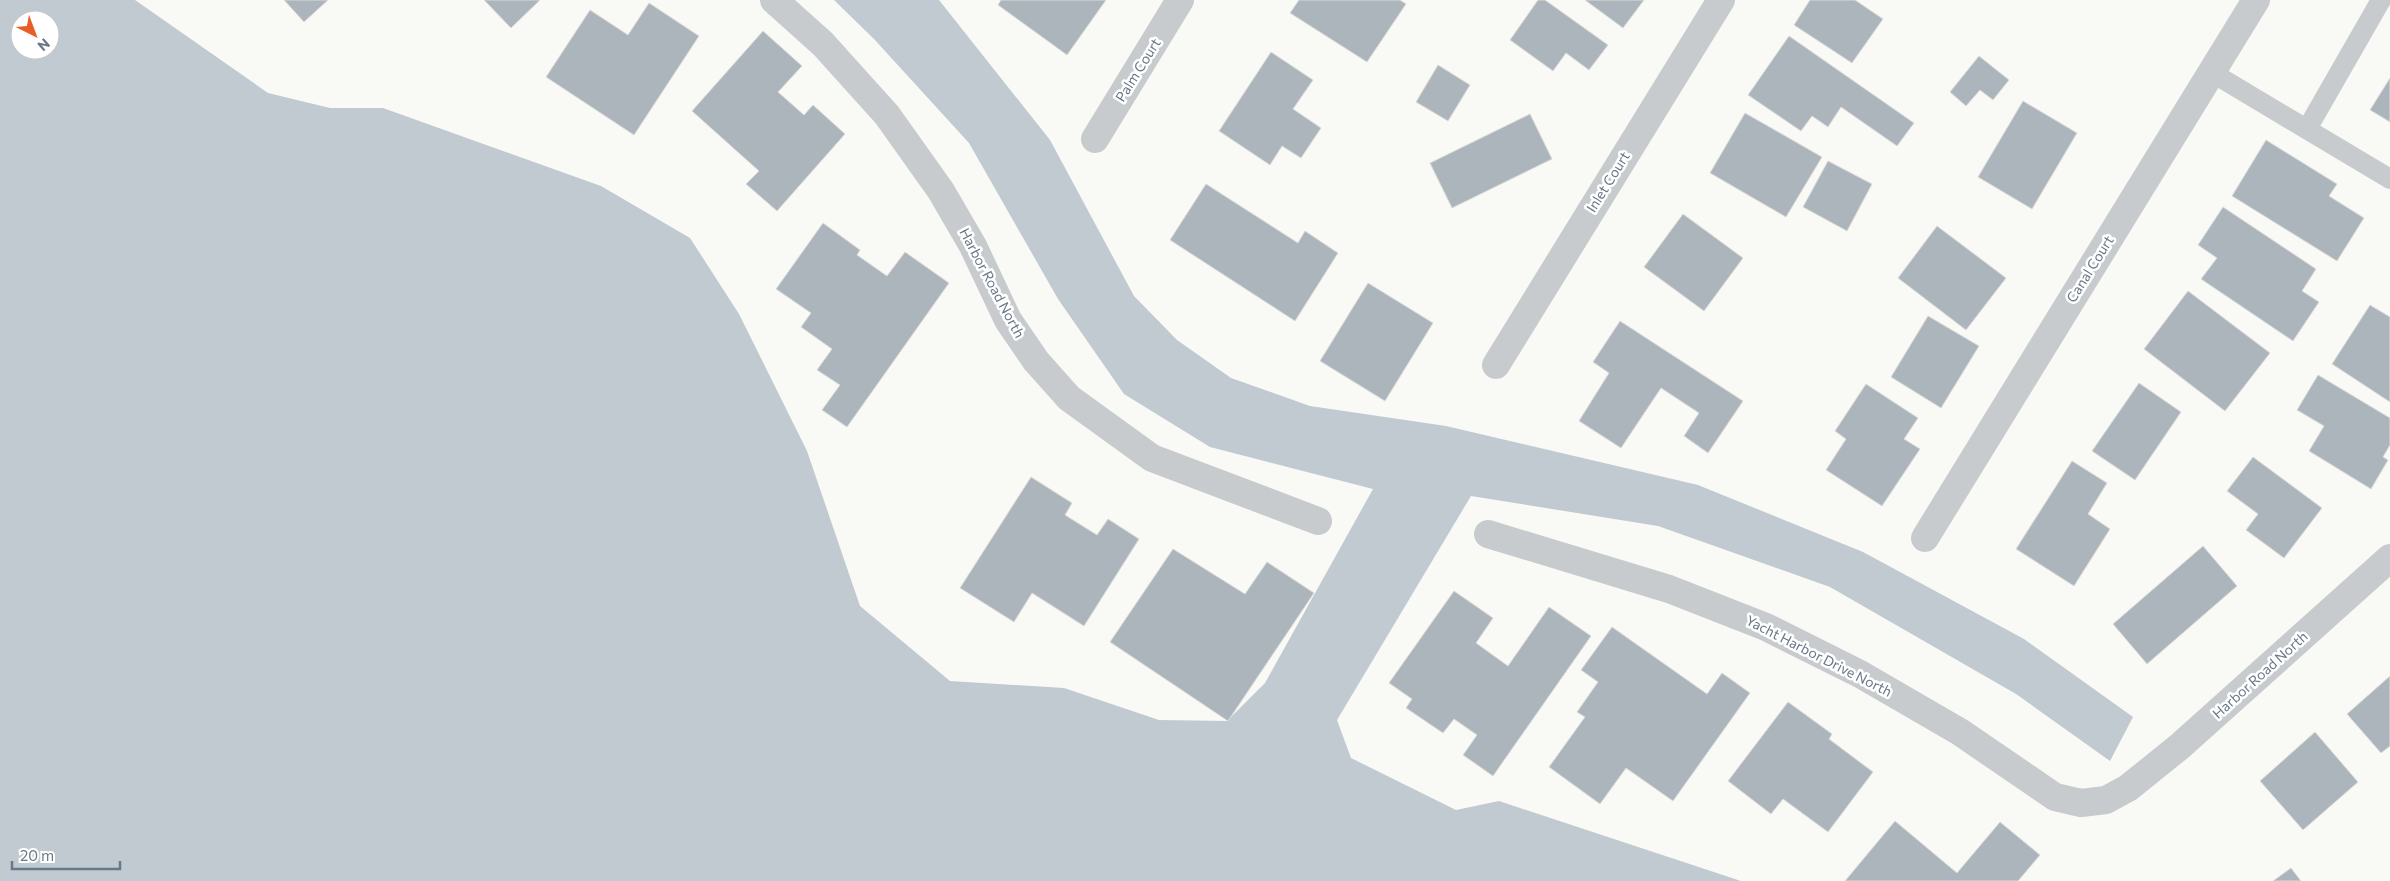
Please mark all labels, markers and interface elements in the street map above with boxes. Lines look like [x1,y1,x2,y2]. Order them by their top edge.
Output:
north arrow [10,10,60,60]
text: N [34,35,54,55]
street label: Palm Court [1111,35,1164,105]
street label: Inlet Court [1582,148,1633,215]
street label: Harbor Road North [956,225,1029,341]
street label: Canal Court [2062,232,2117,305]
street label: Yacht Harbor Drive North [1743,611,1895,700]
street label: Harbor Road North [2209,627,2311,722]
scale bar [12,838,120,870]
text: 20 m [20,846,54,864]

